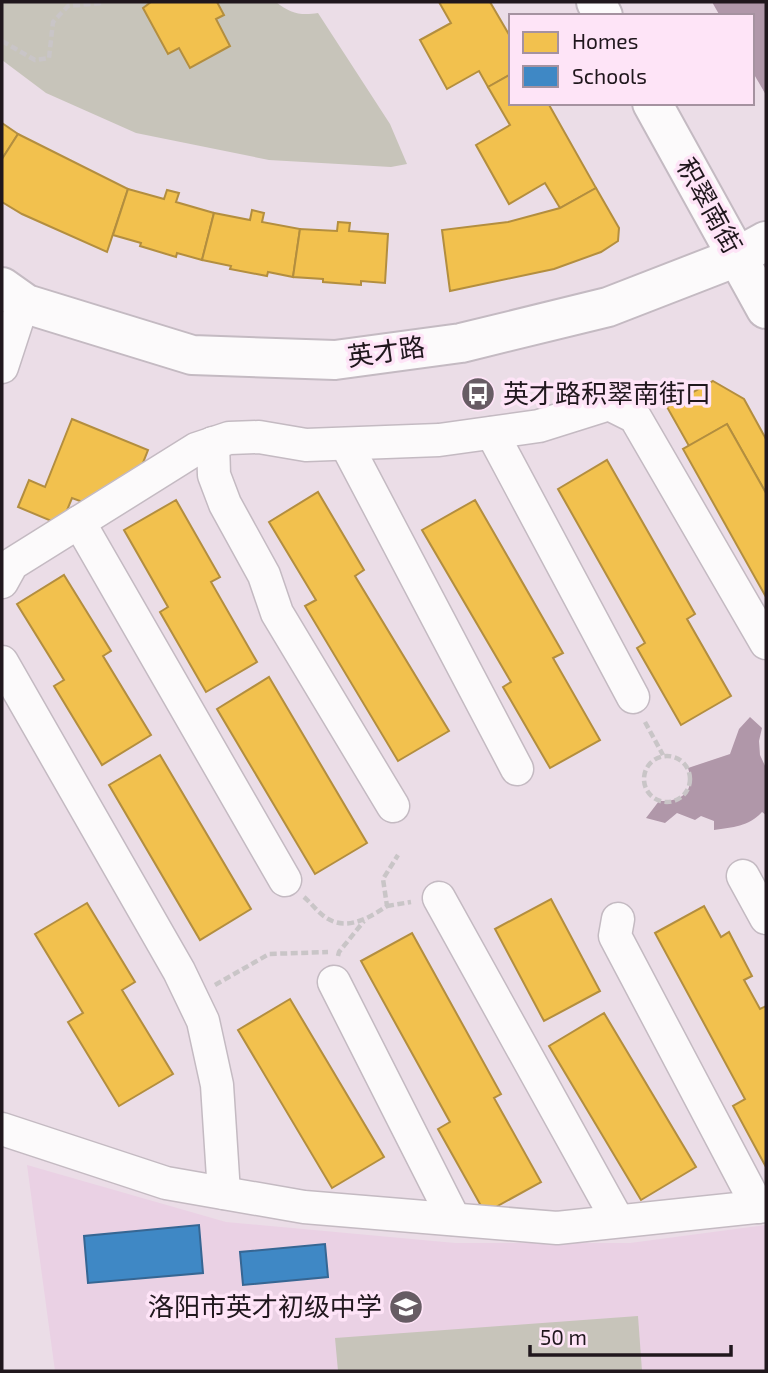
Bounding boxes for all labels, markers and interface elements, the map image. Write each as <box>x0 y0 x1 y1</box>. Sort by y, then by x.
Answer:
legend <box>509 14 754 105</box>
text: Homes <box>572 28 638 53</box>
text: Schools <box>572 63 647 88</box>
street label: 积翠南街 <box>672 152 749 258</box>
street label: 英才路 <box>345 330 427 371</box>
bus stop icon: 英才路积翠南街口 <box>459 375 497 413</box>
place label: 英才路积翠南街口 <box>503 377 711 408</box>
school or university icon: 洛阳市英才初级中学 <box>387 1288 425 1326</box>
place label: 洛阳市英才初级中学 <box>148 1290 382 1321</box>
scale bar <box>530 1314 731 1358</box>
text: 50 m <box>540 1324 587 1349</box>

